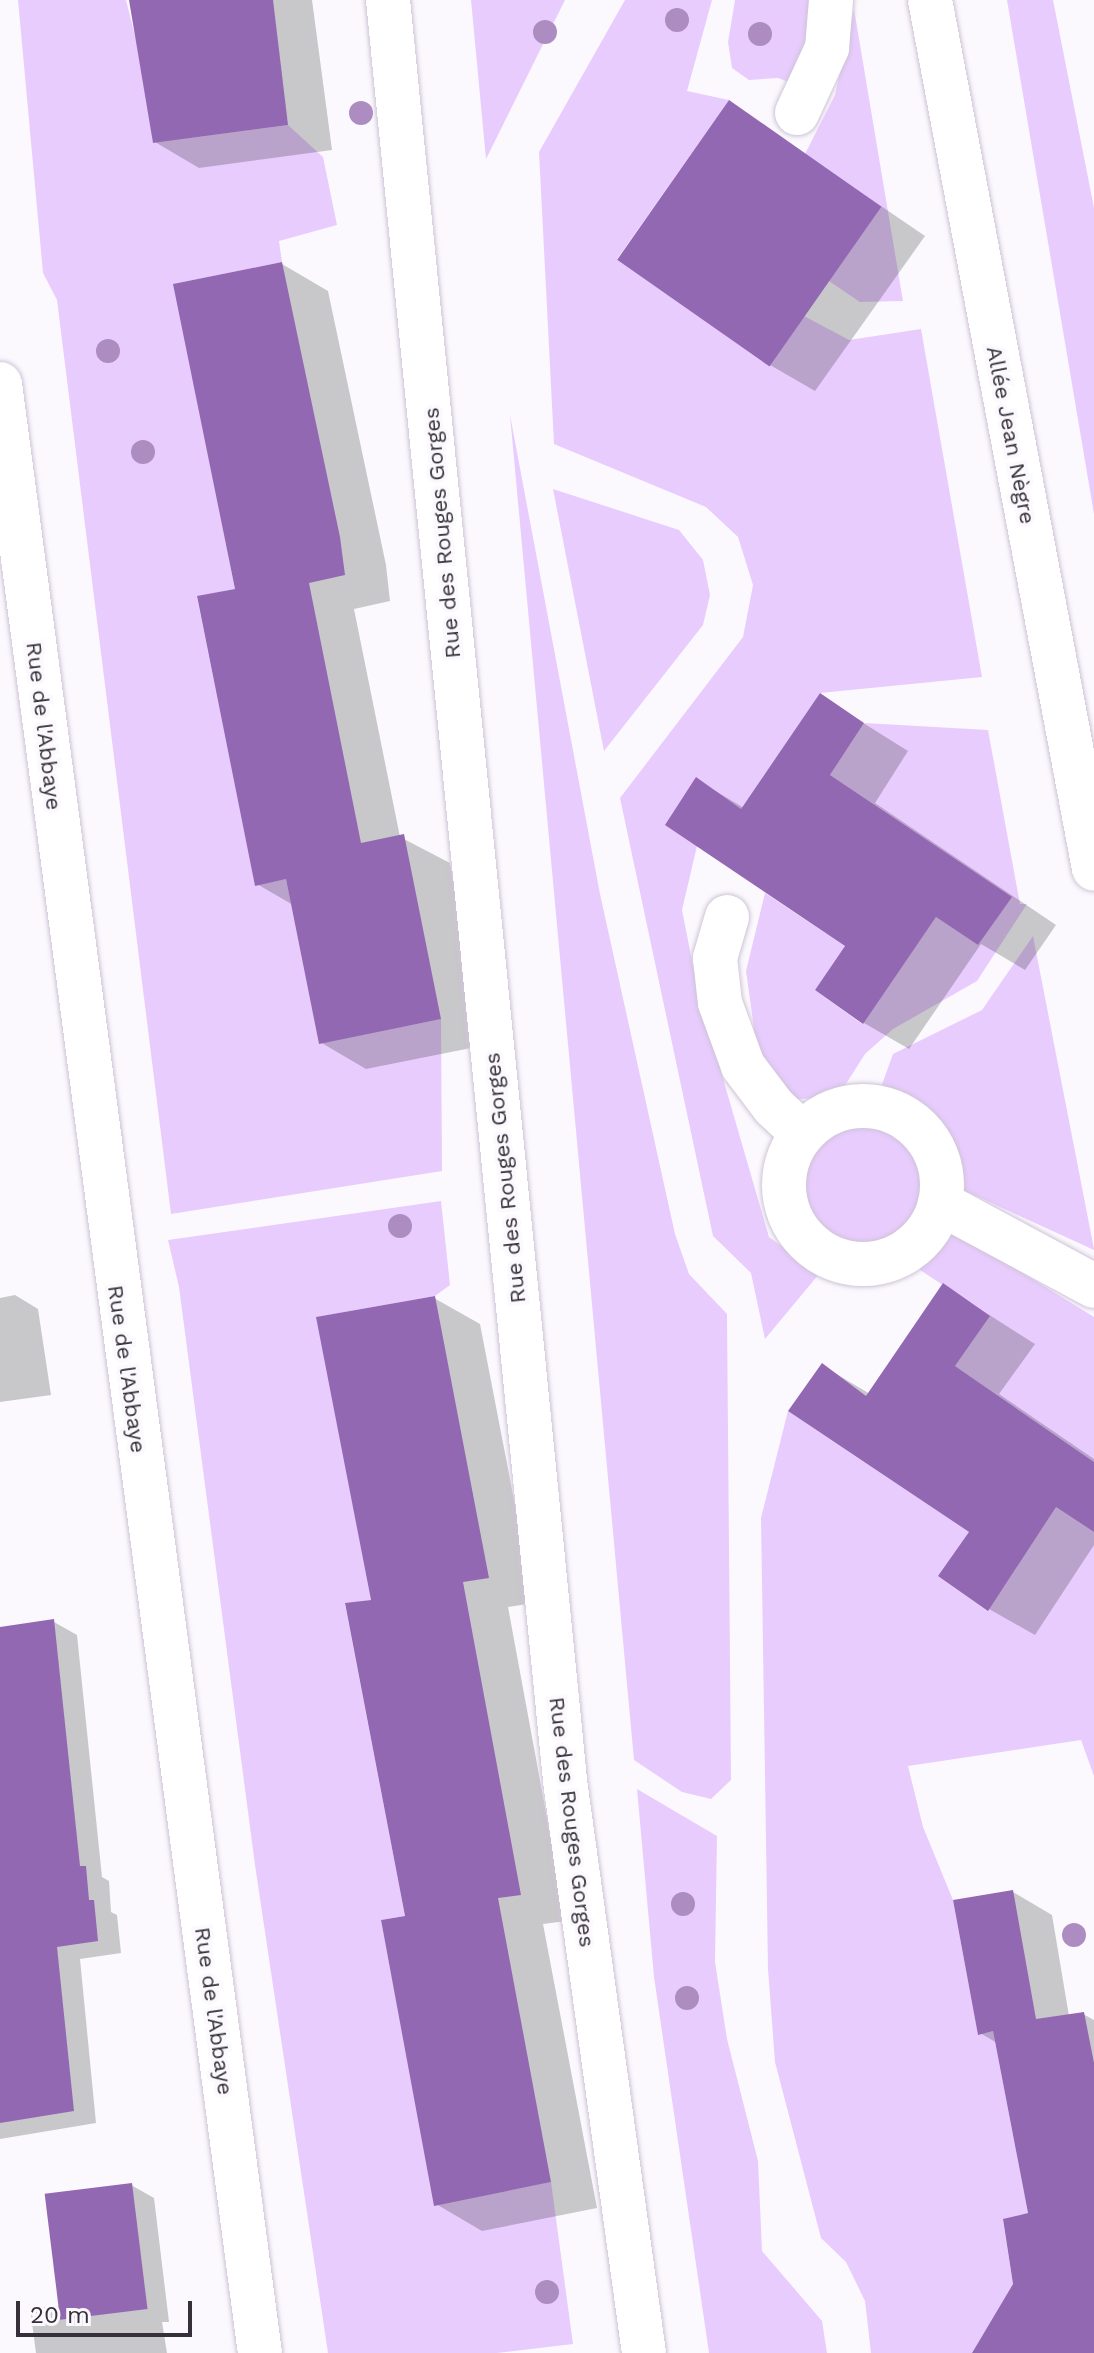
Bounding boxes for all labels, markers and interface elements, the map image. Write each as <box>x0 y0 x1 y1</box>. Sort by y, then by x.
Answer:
street label: Allée Jean Nègre <box>981 344 1041 526</box>
street label: Rue des Rouges Gorges <box>418 406 466 660</box>
street label: Rue de l'Abbaye <box>21 640 67 812</box>
street label: Rue des Rouges Gorges <box>479 1051 531 1305</box>
street label: Rue de l'Abbaye <box>102 1283 152 1455</box>
street label: Rue des Rouges Gorges <box>544 1695 600 1949</box>
street label: Rue de l'Abbaye <box>189 1925 239 2097</box>
scale bar <box>20 2285 196 2335</box>
text: 20 m <box>30 2301 90 2329</box>

